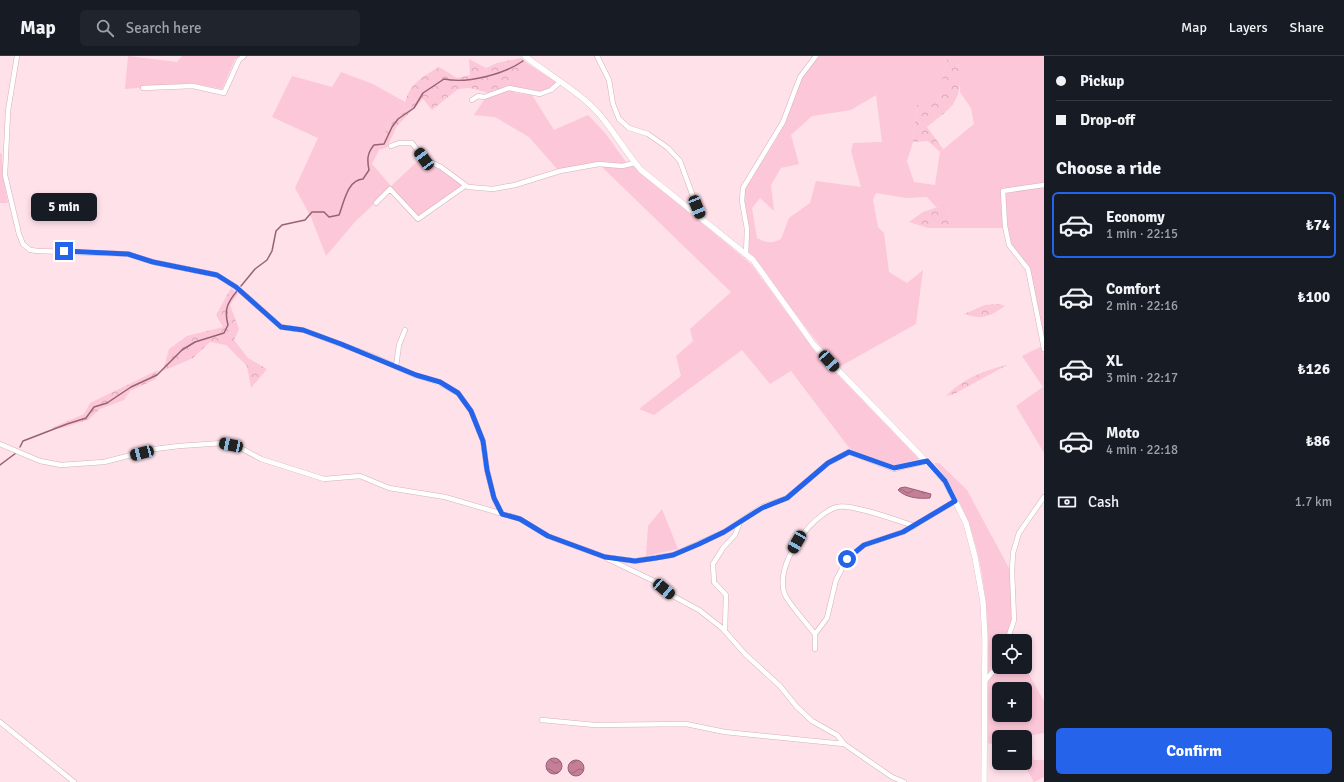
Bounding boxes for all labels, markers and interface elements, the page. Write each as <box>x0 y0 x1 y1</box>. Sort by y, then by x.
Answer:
search box <box>80 10 360 46</box>
text: Map <box>20 16 56 40</box>
icon: search <box>94 17 116 39</box>
text: Search here <box>126 19 201 37</box>
text: Map <box>1181 19 1207 36</box>
text: Layers <box>1229 19 1268 36</box>
text: Share <box>1290 19 1324 36</box>
text: Pickup <box>1080 72 1124 90</box>
text: Drop-off <box>1080 111 1135 129</box>
car <box>412 146 436 172</box>
text: Choose a ride <box>1056 157 1161 179</box>
callout: 5 min <box>31 193 97 221</box>
car <box>687 194 707 220</box>
text: 5 min <box>48 199 80 215</box>
icon: car <box>1058 207 1094 243</box>
text: Economy <box>1106 208 1165 226</box>
text: ₺74 <box>1306 216 1330 234</box>
text: 1 min · 22:15 <box>1106 226 1178 242</box>
route end <box>55 242 73 260</box>
icon: car <box>1058 279 1094 315</box>
text: Comfort <box>1106 280 1160 298</box>
text: ₺100 <box>1298 288 1330 306</box>
text: 2 min · 22:16 <box>1106 298 1178 314</box>
car <box>817 348 841 374</box>
icon: car <box>1058 351 1094 387</box>
text: XL <box>1106 352 1123 370</box>
text: ₺126 <box>1298 360 1330 378</box>
text: 3 min · 22:17 <box>1106 370 1178 386</box>
icon: car <box>1058 423 1094 459</box>
text: Moto <box>1106 424 1140 442</box>
text: ₺86 <box>1306 432 1330 450</box>
car <box>218 437 244 453</box>
text: 4 min · 22:18 <box>1106 442 1178 458</box>
car <box>129 444 155 462</box>
icon: cash <box>1056 491 1078 513</box>
text: Cash <box>1088 493 1119 511</box>
text: 1.7 km <box>1295 494 1332 510</box>
car <box>786 529 808 555</box>
route start <box>838 550 856 568</box>
car <box>651 577 677 601</box>
map controls <box>992 634 1032 770</box>
button: locate <box>992 634 1032 674</box>
button: + <box>992 682 1032 722</box>
button: Confirm <box>1056 728 1332 774</box>
button: − <box>992 730 1032 770</box>

